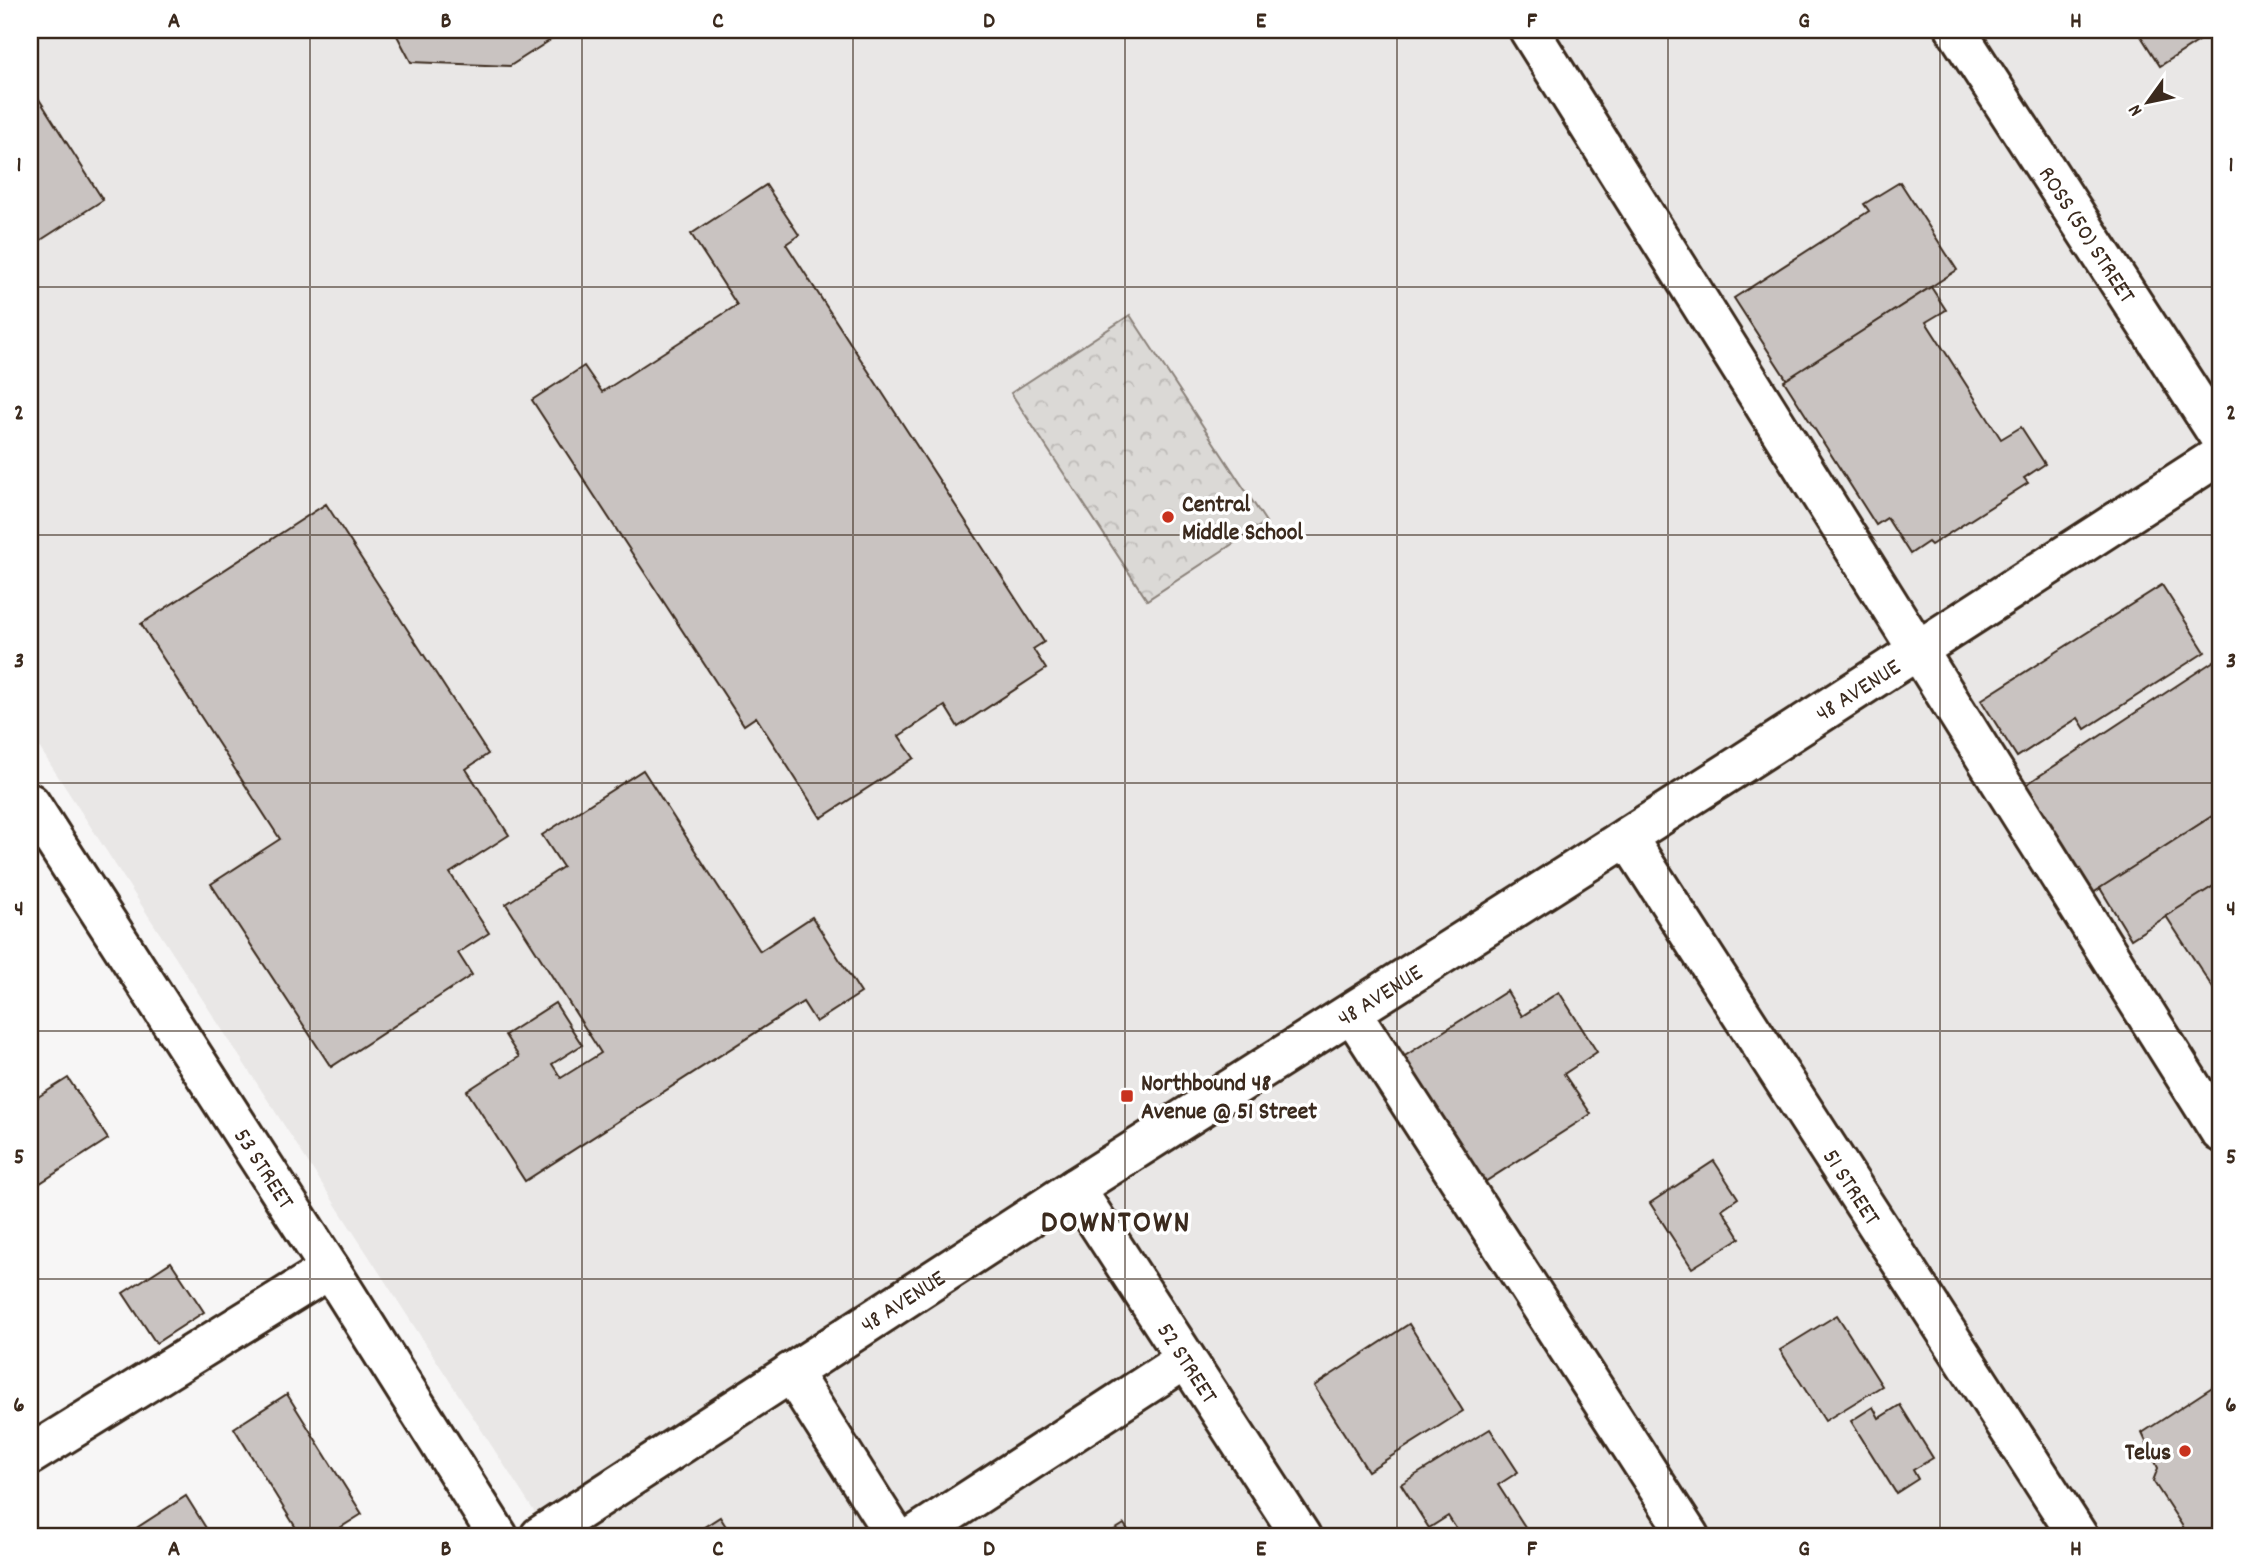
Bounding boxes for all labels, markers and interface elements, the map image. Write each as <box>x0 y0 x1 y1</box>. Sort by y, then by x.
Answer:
text: A <box>168 6 180 39</box>
text: B <box>441 6 452 39</box>
text: C <box>712 6 724 39</box>
text: D <box>983 6 995 39</box>
text: E <box>1256 6 1267 39</box>
text: F <box>1527 6 1538 39</box>
text: G <box>1798 6 1810 39</box>
text: H <box>2070 6 2082 39</box>
north arrow <box>2114 66 2184 136</box>
text: N <box>2123 98 2151 121</box>
text: 1 <box>16 150 22 183</box>
text: 1 <box>2228 150 2234 183</box>
street label: ROSS (50) STREET <box>2029 160 2143 311</box>
text: 2 <box>14 398 24 431</box>
text: 2 <box>2226 398 2236 431</box>
place label: Central Middle School <box>1182 489 1303 551</box>
marker: Central Middle School <box>1160 509 1176 525</box>
text: 3 <box>14 646 24 679</box>
text: 3 <box>2226 646 2236 679</box>
street label: 48 AVENUE <box>1810 652 1908 732</box>
text: 4 <box>14 894 24 927</box>
text: 4 <box>2226 894 2236 927</box>
street label: 48 AVENUE <box>1332 957 1430 1037</box>
place label: Northbound 48 Avenue @ 51 Street <box>1141 1068 1317 1130</box>
marker: Northbound 48 Avenue @ 51 Street <box>1119 1088 1135 1104</box>
street label: 53 STREET <box>224 1122 301 1217</box>
text: 5 <box>14 1142 24 1175</box>
text: 5 <box>2226 1142 2236 1175</box>
street label: 51 STREET <box>1813 1143 1888 1234</box>
district label: DOWNTOWN <box>1041 1202 1191 1248</box>
street label: 48 AVENUE <box>855 1263 953 1343</box>
street label: 52 STREET <box>1147 1317 1225 1412</box>
text: 6 <box>13 1390 25 1423</box>
text: 6 <box>2225 1390 2237 1423</box>
place label: Telus <box>2125 1437 2171 1471</box>
marker: Telus <box>2177 1443 2193 1459</box>
text: A <box>168 1534 180 1566</box>
text: B <box>441 1534 452 1566</box>
text: C <box>712 1534 724 1566</box>
text: D <box>983 1534 995 1566</box>
text: E <box>1256 1534 1267 1566</box>
text: F <box>1527 1534 1538 1566</box>
text: G <box>1798 1534 1810 1566</box>
text: H <box>2070 1534 2082 1566</box>

